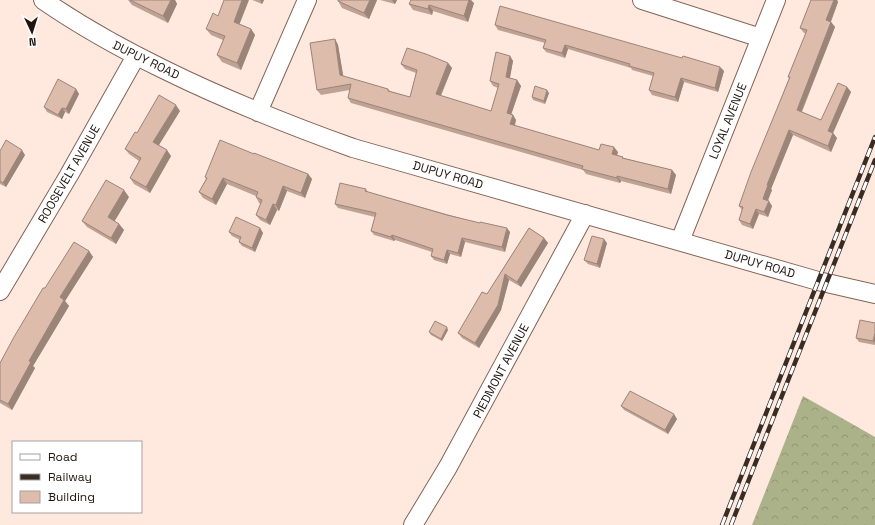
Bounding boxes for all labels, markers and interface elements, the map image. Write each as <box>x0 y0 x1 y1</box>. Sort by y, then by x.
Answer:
north arrow <box>12 12 52 52</box>
text: N <box>29 35 37 49</box>
street label: DUPUY ROAD <box>110 37 182 83</box>
street label: LOYAL AVENUE <box>705 80 751 162</box>
street label: ROOSEVELT AVENUE <box>34 122 104 226</box>
street label: DUPUY ROAD <box>411 157 485 193</box>
street label: DUPUY ROAD <box>723 246 797 282</box>
street label: PIEDMONT AVENUE <box>469 321 533 421</box>
legend <box>12 441 142 513</box>
text: Road <box>48 449 77 465</box>
text: Railway <box>48 469 92 485</box>
text: Building <box>48 489 95 505</box>

